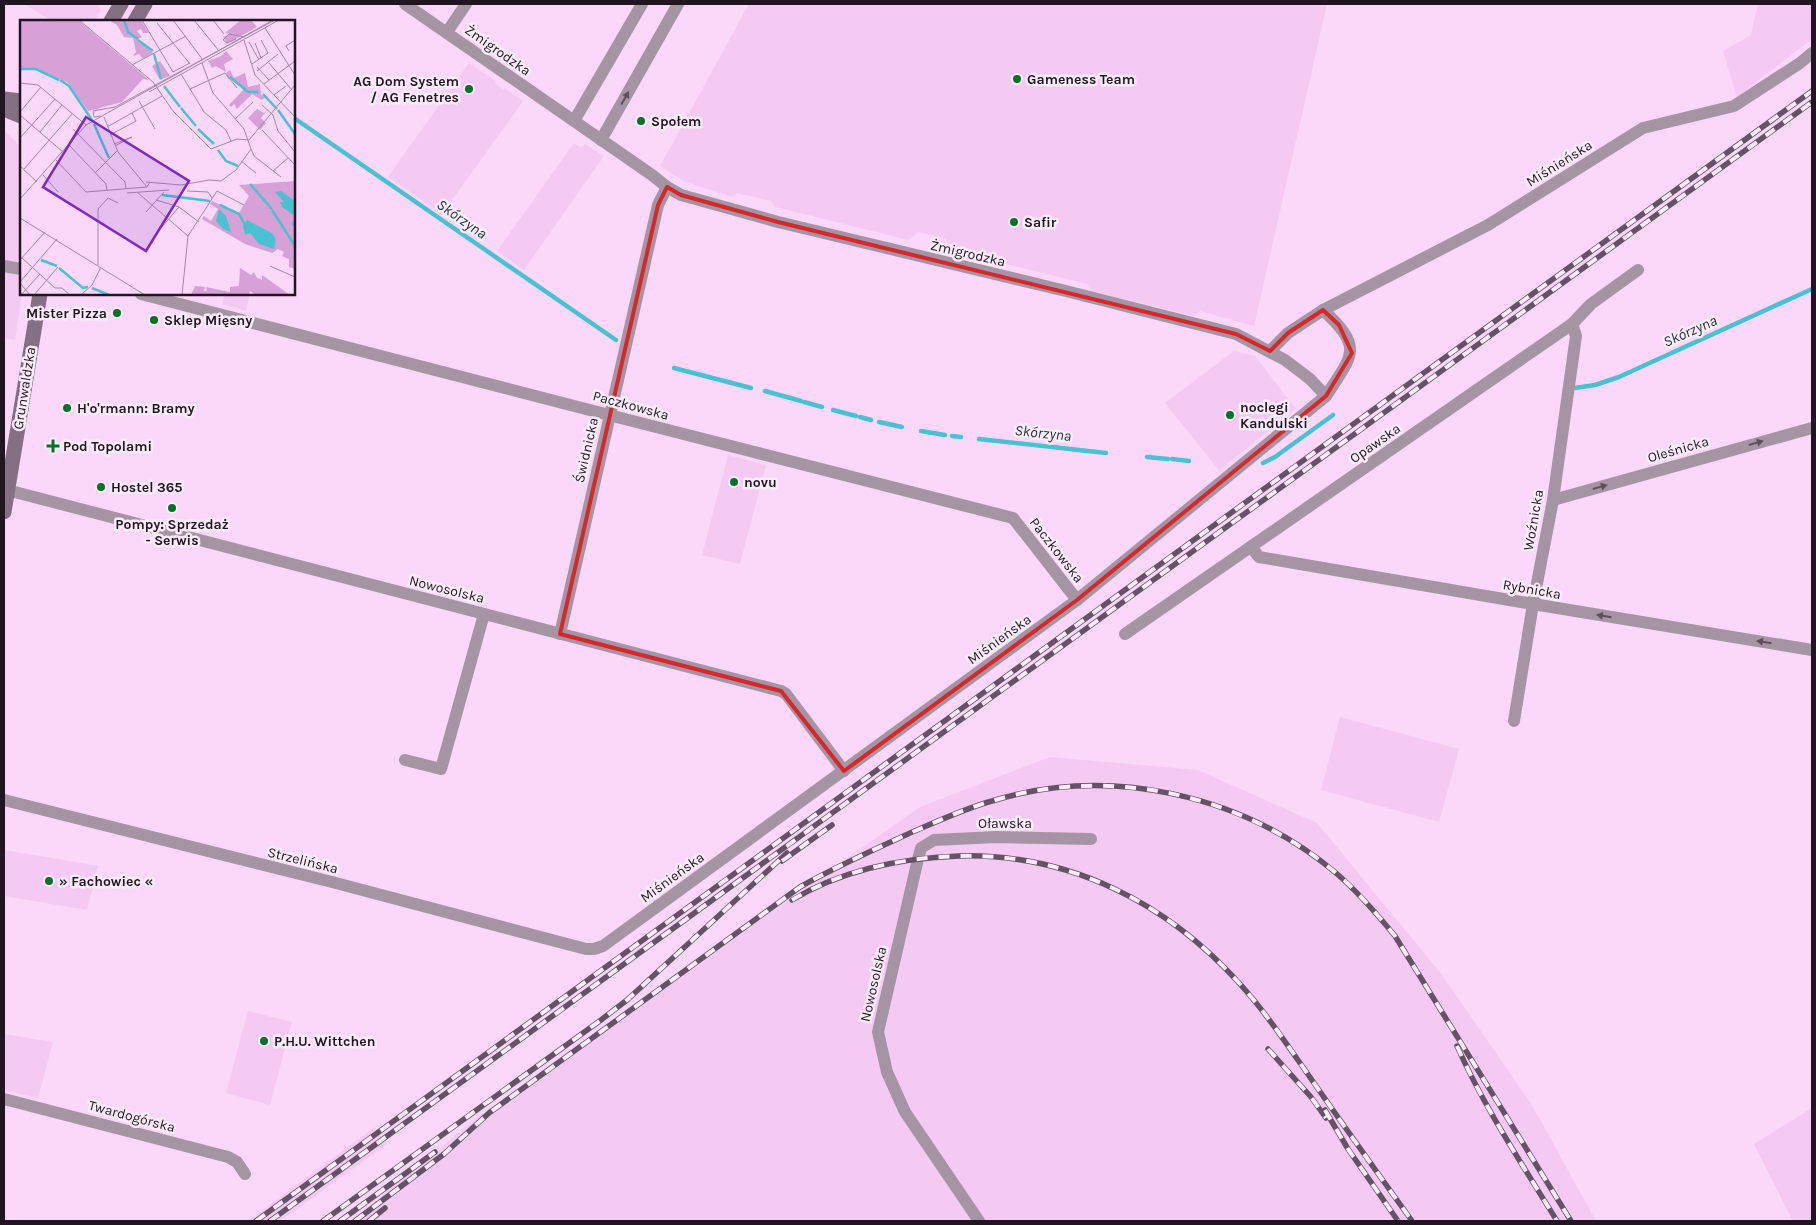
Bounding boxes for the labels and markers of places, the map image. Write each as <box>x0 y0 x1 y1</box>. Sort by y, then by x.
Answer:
place label: Gameness Team <box>1027 71 1135 88</box>
place label: AG Dom System / AG Fenetres <box>353 73 459 106</box>
marker: Gameness Team <box>1011 73 1023 85</box>
marker: AG Dom System / AG Fenetres <box>463 83 475 95</box>
place label: Społem <box>651 113 701 130</box>
marker: Społem <box>635 115 647 127</box>
place label: Safir <box>1024 214 1057 231</box>
marker: Safir <box>1008 216 1020 228</box>
place label: Mister Pizza <box>26 305 107 322</box>
marker: Mister Pizza <box>111 307 123 319</box>
place label: Sklep Mięsny <box>164 312 252 329</box>
marker: Sklep Mięsny <box>148 314 160 326</box>
place label: noclegi Kandulski <box>1240 399 1308 432</box>
place label: H'o'rmann: Bramy <box>77 400 195 417</box>
marker: H'o'rmann: Bramy <box>61 402 73 414</box>
marker: noclegi Kandulski <box>1224 409 1236 421</box>
place label: Pod Topolami <box>63 438 152 455</box>
marker: Pod Topolami <box>47 440 59 452</box>
place label: novu <box>744 474 777 491</box>
marker: novu <box>728 476 740 488</box>
place label: Hostel 365 <box>111 479 182 496</box>
marker: Hostel 365 <box>95 481 107 493</box>
marker: Pompy: Sprzedaż - Serwis <box>166 502 178 514</box>
place label: Pompy: Sprzedaż - Serwis <box>115 516 229 549</box>
place label: » Fachowiec « <box>59 873 153 890</box>
marker: » Fachowiec « <box>43 875 55 887</box>
place label: P.H.U. Wittchen <box>274 1033 375 1050</box>
marker: P.H.U. Wittchen <box>258 1035 270 1047</box>

